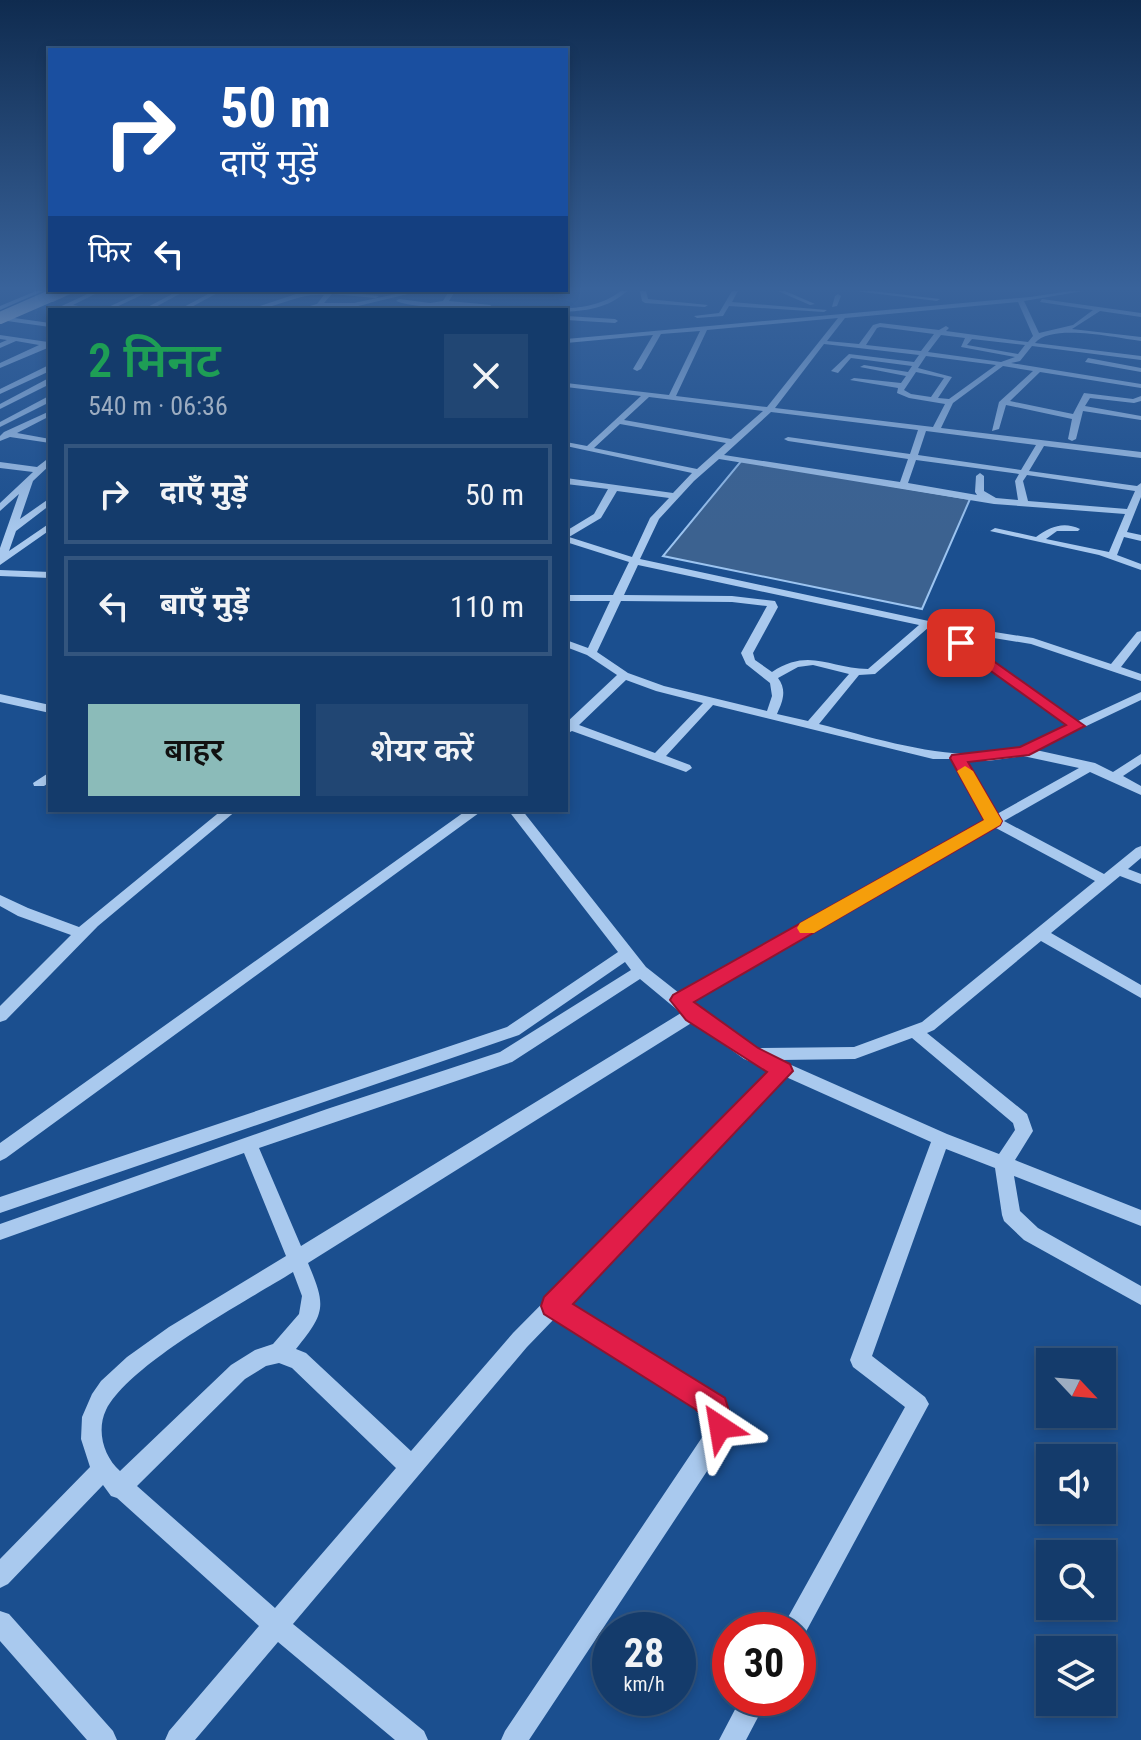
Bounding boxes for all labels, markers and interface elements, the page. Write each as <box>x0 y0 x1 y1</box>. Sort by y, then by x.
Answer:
text: 50 m <box>220 75 331 141</box>
icon: right <box>88 80 192 184</box>
text: दाएँ मुड़ें <box>220 142 317 184</box>
icon: left <box>147 232 191 276</box>
text: फिर <box>88 234 131 269</box>
text: 2 मिनट <box>88 332 221 389</box>
button: close <box>444 334 528 418</box>
text: 540 m · 06:36 <box>88 391 228 421</box>
icon: right <box>92 472 136 516</box>
text: दाएँ मुड़ें <box>160 474 247 509</box>
text: 50 m <box>465 477 524 512</box>
icon: left <box>92 584 136 628</box>
text: बाएँ मुड़ें <box>160 586 249 621</box>
text: 110 m <box>450 589 524 624</box>
pin <box>927 609 995 677</box>
icon: arrive <box>939 621 983 665</box>
button: बाहर <box>88 704 300 796</box>
button: शेयर करें <box>316 704 528 796</box>
north arrow <box>1036 1348 1116 1428</box>
map controls <box>1036 1348 1116 1716</box>
position arrow <box>678 1385 762 1469</box>
button: sound <box>1036 1444 1116 1524</box>
button: search <box>1036 1540 1116 1620</box>
speed limit sign: 30 <box>712 1612 816 1716</box>
text: 28 <box>624 1630 664 1677</box>
button: layers <box>1036 1636 1116 1716</box>
text: km/h <box>623 1672 665 1696</box>

